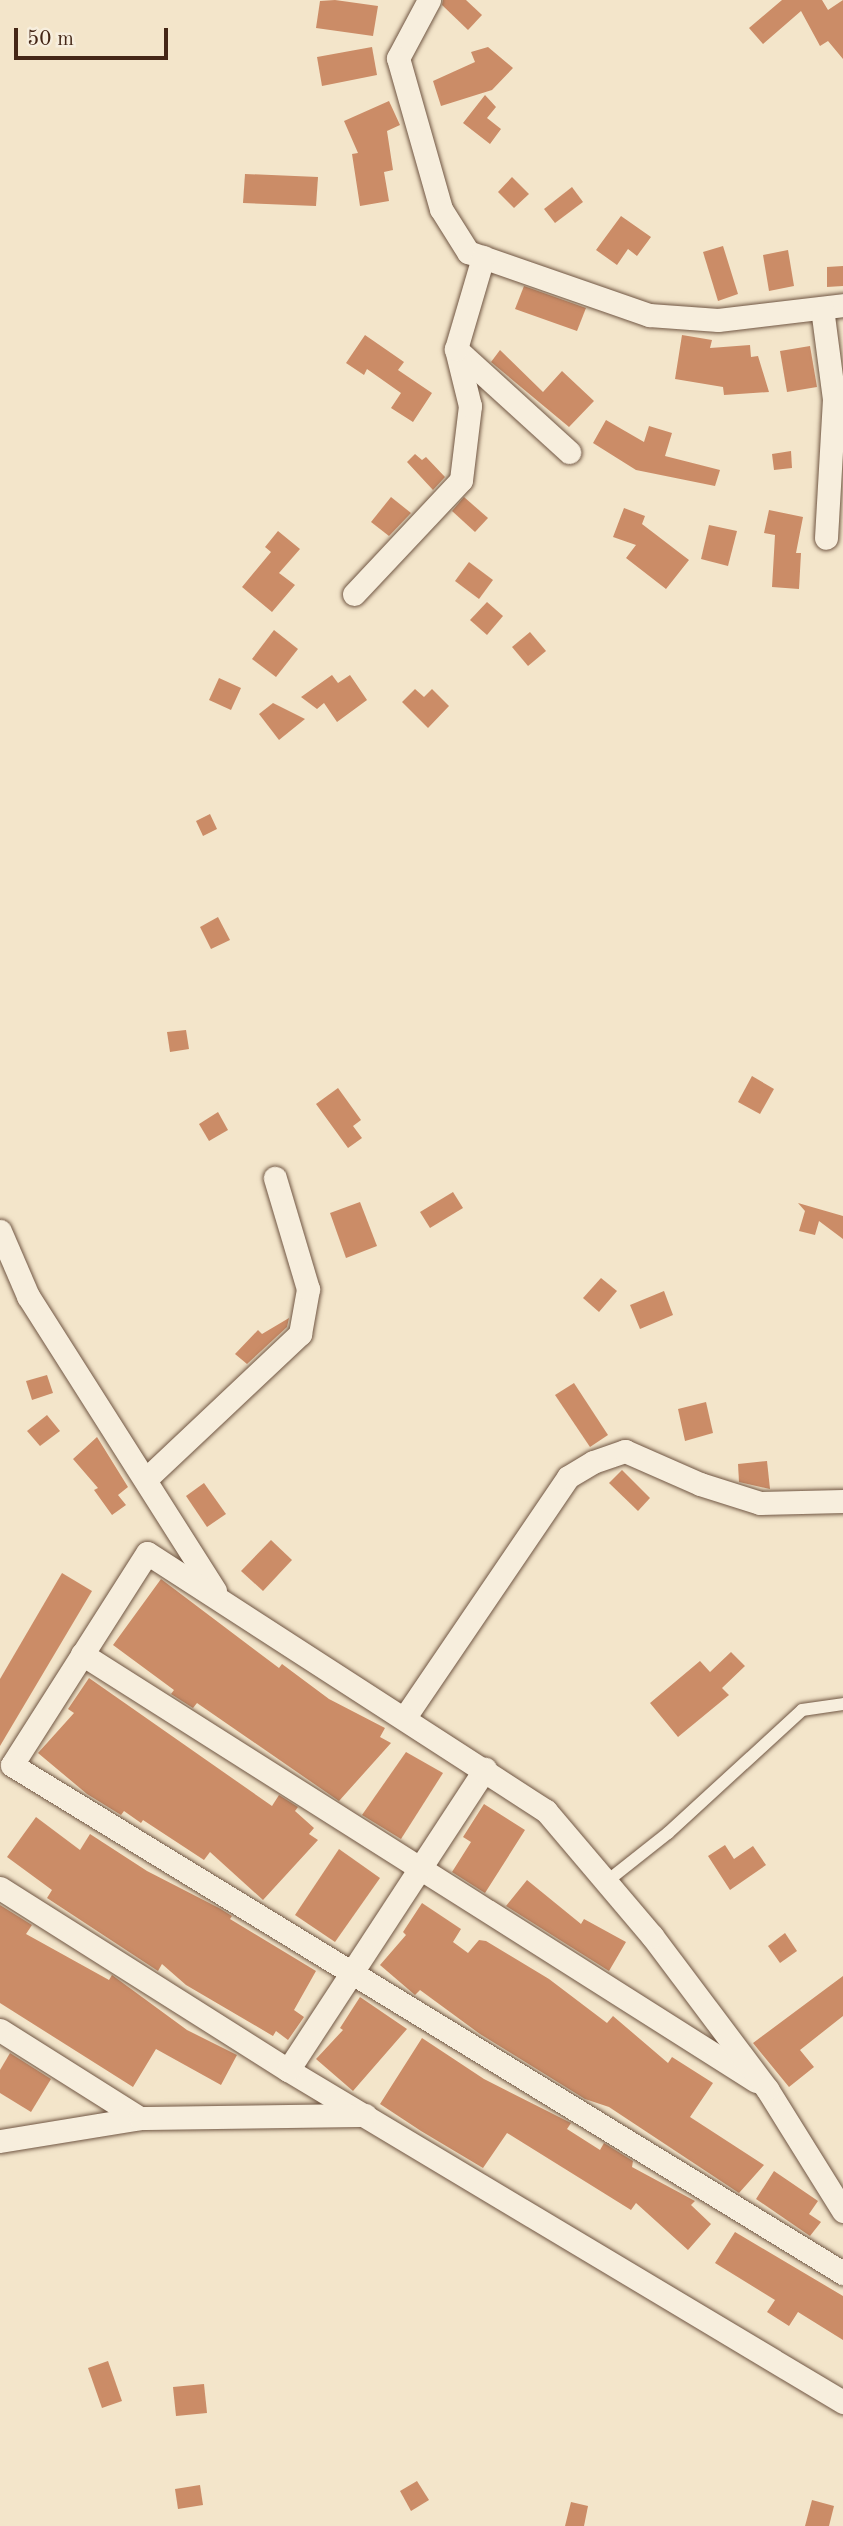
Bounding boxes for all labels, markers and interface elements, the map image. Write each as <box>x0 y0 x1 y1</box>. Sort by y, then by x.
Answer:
scale bar <box>18 14 172 58</box>
text: 50 m <box>27 29 74 50</box>

